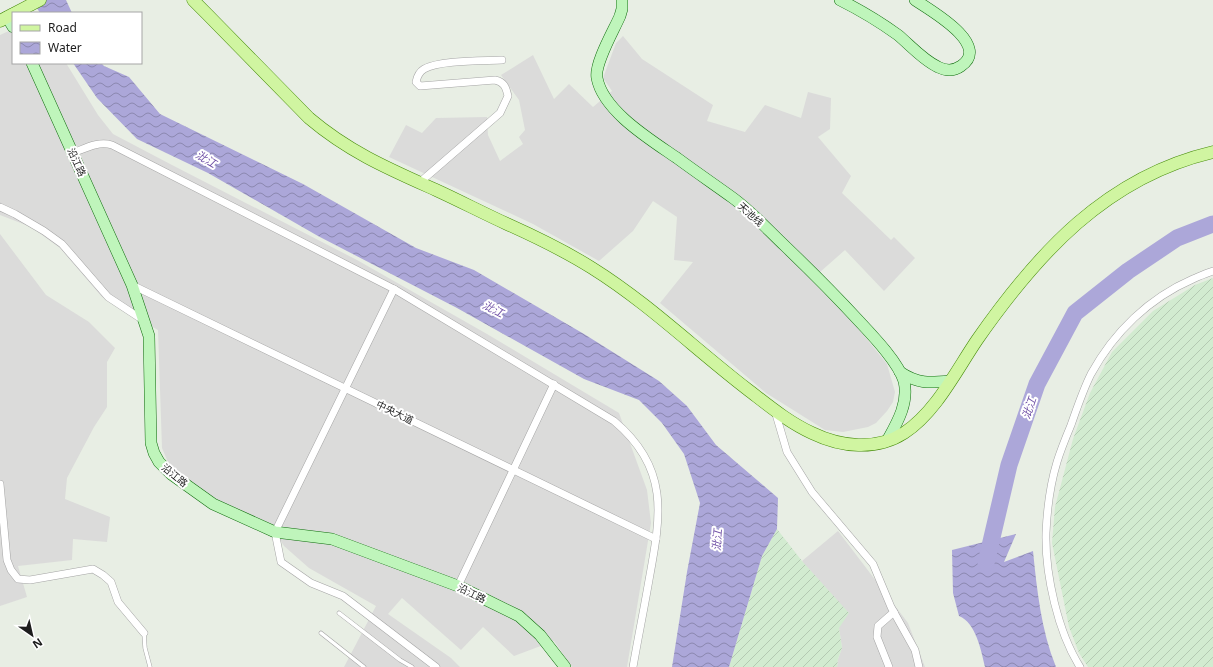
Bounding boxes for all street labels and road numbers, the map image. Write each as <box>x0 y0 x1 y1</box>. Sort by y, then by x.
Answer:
street label: 沿江路 <box>65 145 89 179</box>
street label: 天池线 <box>735 199 767 229</box>
street label: 中央大道 <box>374 397 416 427</box>
street label: 沿江路 <box>159 460 191 490</box>
street label: 沿江路 <box>455 580 489 606</box>

